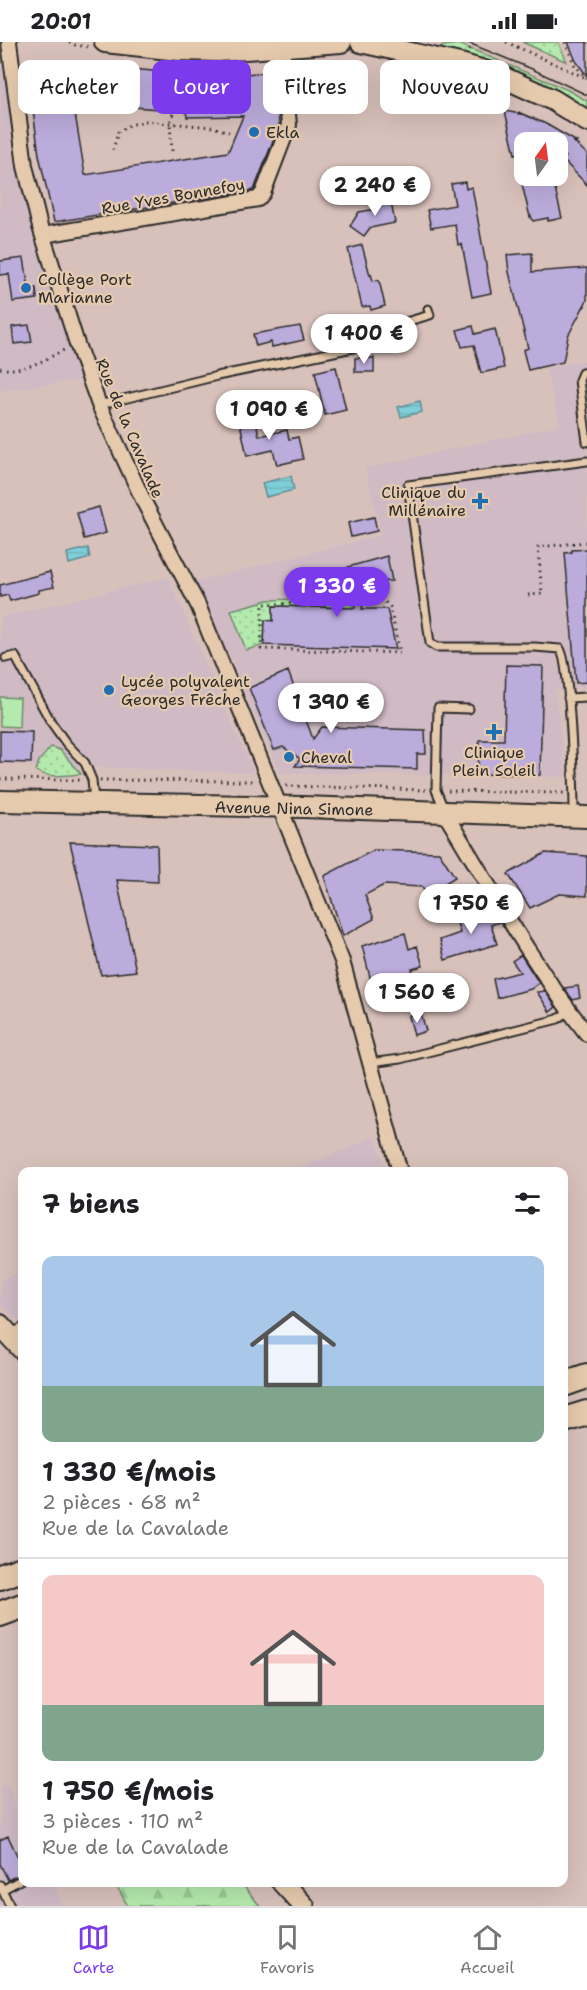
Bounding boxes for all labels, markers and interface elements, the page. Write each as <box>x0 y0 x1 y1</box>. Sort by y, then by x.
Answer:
text: 20:01 <box>30 7 92 36</box>
chip: Acheter <box>18 60 140 114</box>
chip: Louer <box>152 60 251 114</box>
chip: Filtres <box>263 60 368 114</box>
chip: Nouveau <box>380 60 510 114</box>
place label: Ekla <box>266 122 299 143</box>
marker: Ekla <box>247 125 261 139</box>
north arrow <box>514 132 568 186</box>
map controls <box>514 132 568 186</box>
pin: 2 240 € <box>320 166 430 217</box>
text: 2 240 € <box>334 172 416 198</box>
street label: Rue Yves Bonnefoy <box>100 174 246 219</box>
place label: Collège Port Marianne <box>38 269 132 308</box>
marker: Collège Port Marianne <box>19 281 33 295</box>
pin: 1 400 € <box>309 314 419 365</box>
text: 1 400 € <box>325 320 403 346</box>
street label: Rue de la Cavalade <box>91 355 168 501</box>
pin: 1 090 € <box>214 390 324 441</box>
text: 1 090 € <box>230 396 308 422</box>
place label: Clinique du Millénaire <box>381 482 466 521</box>
marker: Clinique du Millénaire <box>471 492 489 510</box>
pin: 1 330 € <box>282 567 392 618</box>
text: 1 330 € <box>298 573 376 599</box>
place label: Lycée polyvalent Georges Frêche <box>121 671 250 710</box>
marker: Lycée polyvalent Georges Frêche <box>102 683 116 697</box>
pin: 1 390 € <box>276 683 386 734</box>
text: 1 390 € <box>292 689 370 715</box>
marker: Clinique Plein Soleil <box>485 723 503 741</box>
place label: Clinique Plein Soleil <box>452 742 536 781</box>
place label: Cheval <box>301 747 352 768</box>
marker: Cheval <box>282 750 296 764</box>
street label: Avenue Nina Simone <box>214 797 374 820</box>
pin: 1 750 € <box>416 884 526 935</box>
text: 1 750 € <box>433 890 509 916</box>
pin: 1 560 € <box>362 973 472 1024</box>
text: 1 560 € <box>378 979 456 1005</box>
text: 7 biens <box>42 1186 140 1221</box>
icon: filters <box>511 1187 544 1220</box>
icon: home <box>239 1295 347 1403</box>
text: 1 330 €/mois <box>42 1454 216 1489</box>
text: 2 pièces · 68 m² <box>42 1489 201 1515</box>
text: Rue de la Cavalade <box>42 1515 229 1541</box>
icon: home <box>239 1614 347 1722</box>
text: 1 750 €/mois <box>42 1773 214 1808</box>
text: 3 pièces · 110 m² <box>42 1808 203 1834</box>
text: Rue de la Cavalade <box>42 1834 229 1860</box>
tab: Carte <box>73 1921 115 1978</box>
tab: Favoris <box>260 1921 315 1978</box>
tab: Accueil <box>460 1921 514 1978</box>

